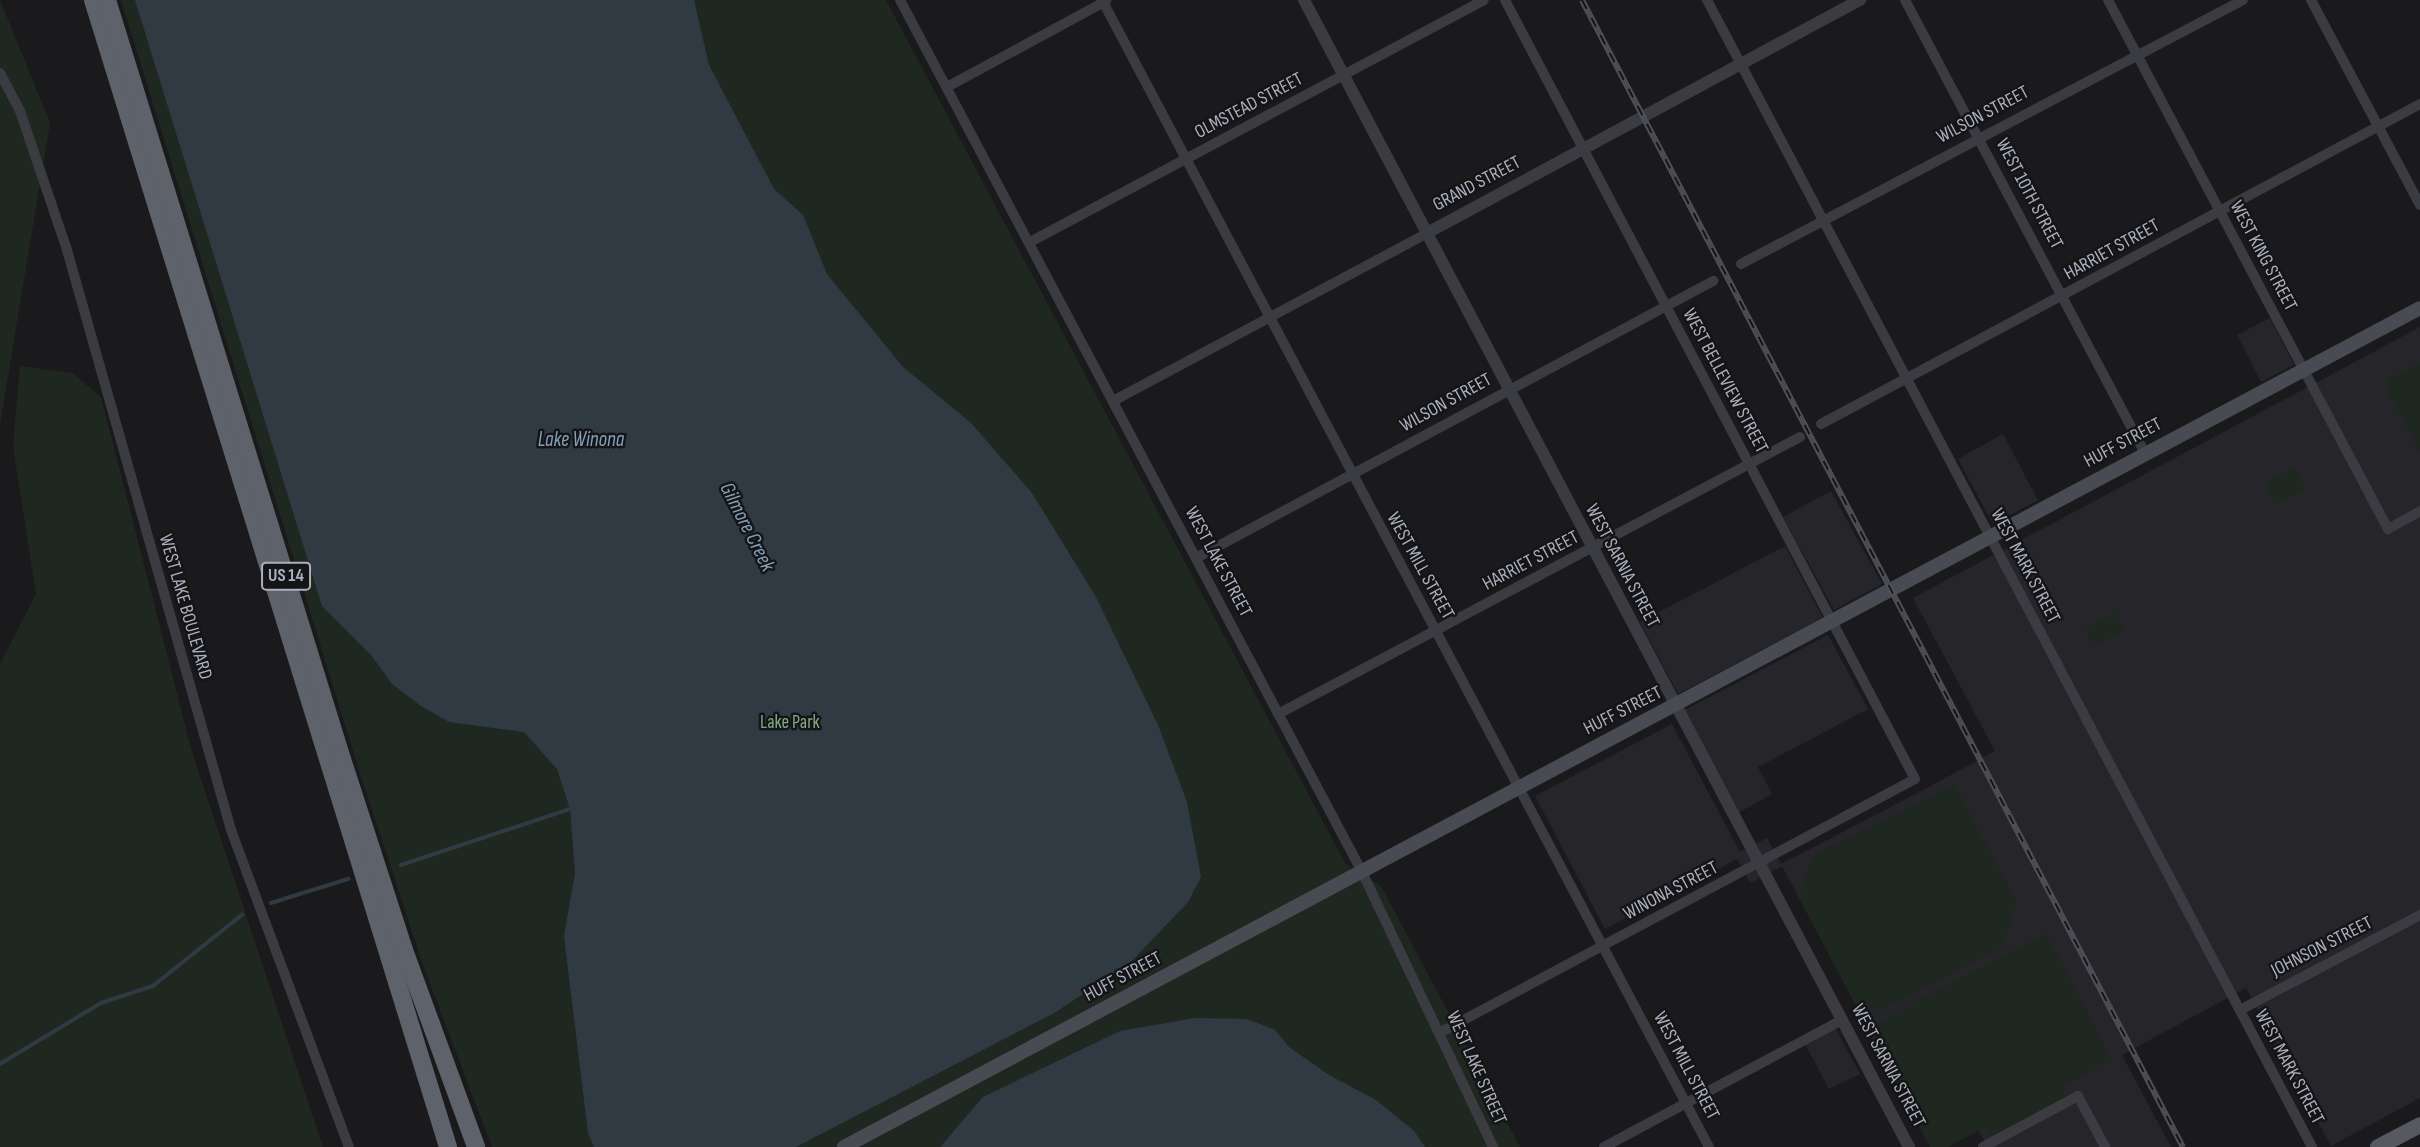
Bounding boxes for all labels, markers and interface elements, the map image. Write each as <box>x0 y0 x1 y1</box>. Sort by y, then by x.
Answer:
street label: OLMSTEAD STREET <box>1191 68 1307 144</box>
street label: WILSON STREET <box>1933 81 2033 149</box>
street label: WEST 10TH STREET <box>1990 135 2068 253</box>
street label: GRAND STREET <box>1429 151 1525 217</box>
street label: WEST KING STREET <box>2224 197 2302 315</box>
street label: HARRIET STREET <box>2060 214 2164 286</box>
street label: WEST BELLEVIEW STREET <box>1677 305 1773 457</box>
street label: WILSON STREET <box>1396 368 1496 438</box>
street label: HUFF STREET <box>2080 413 2166 473</box>
water label: Lake Winona <box>538 427 624 453</box>
water label: Gilmore Creek <box>714 478 780 576</box>
street label: WEST SARNIA STREET <box>1580 500 1664 632</box>
street label: WEST LAKE STREET <box>1179 503 1257 621</box>
street label: WEST MARK STREET <box>1985 505 2065 627</box>
street label: WEST MILL STREET <box>1381 508 1459 624</box>
street label: HARRIET STREET <box>1479 526 1583 596</box>
street label: WEST LAKE BOULEVARD <box>153 532 217 682</box>
road number: US 14 <box>260 562 312 590</box>
street label: HUFF STREET <box>1580 682 1666 740</box>
park label: Lake Park <box>760 712 820 734</box>
street label: WINONA STREET <box>1620 857 1722 925</box>
street label: JOHNSON STREET <box>2268 912 2376 982</box>
street label: HUFF STREET <box>1080 947 1166 1007</box>
street label: WEST SARNIA STREET <box>1846 1000 1930 1132</box>
street label: WEST MARK STREET <box>2249 1006 2329 1128</box>
street label: WEST LAKE STREET <box>1441 1008 1511 1128</box>
street label: WEST MILL STREET <box>1648 1008 1724 1124</box>

